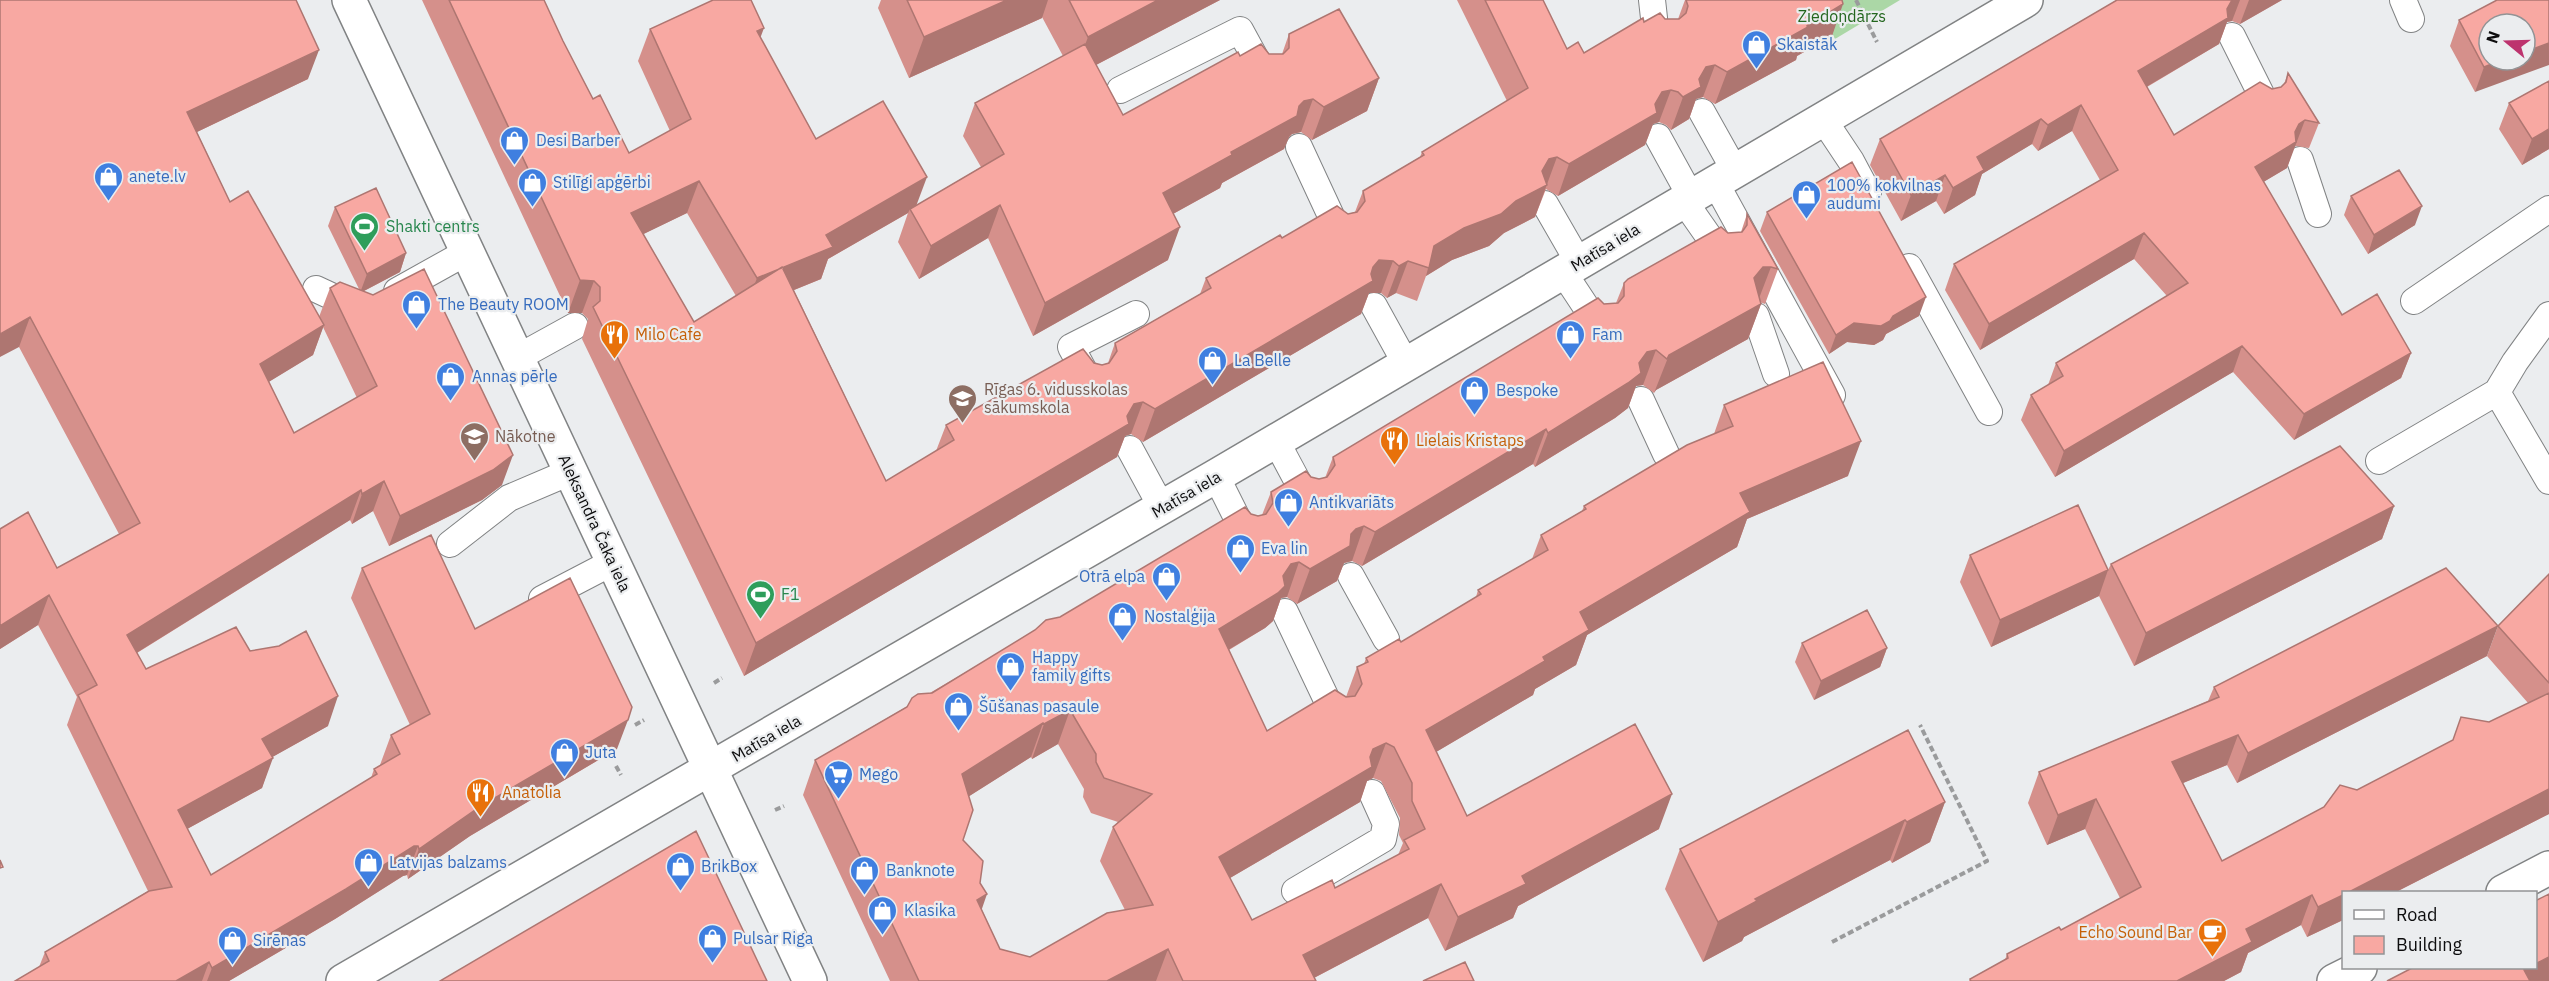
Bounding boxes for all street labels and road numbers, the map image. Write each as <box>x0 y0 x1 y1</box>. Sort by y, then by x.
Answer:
street label: Matīsa iela <box>1567 218 1644 275</box>
street label: Aleksandra Čaka iela <box>554 451 637 595</box>
street label: Matīsa iela <box>1148 466 1225 522</box>
street label: Matīsa iela <box>728 710 805 766</box>

